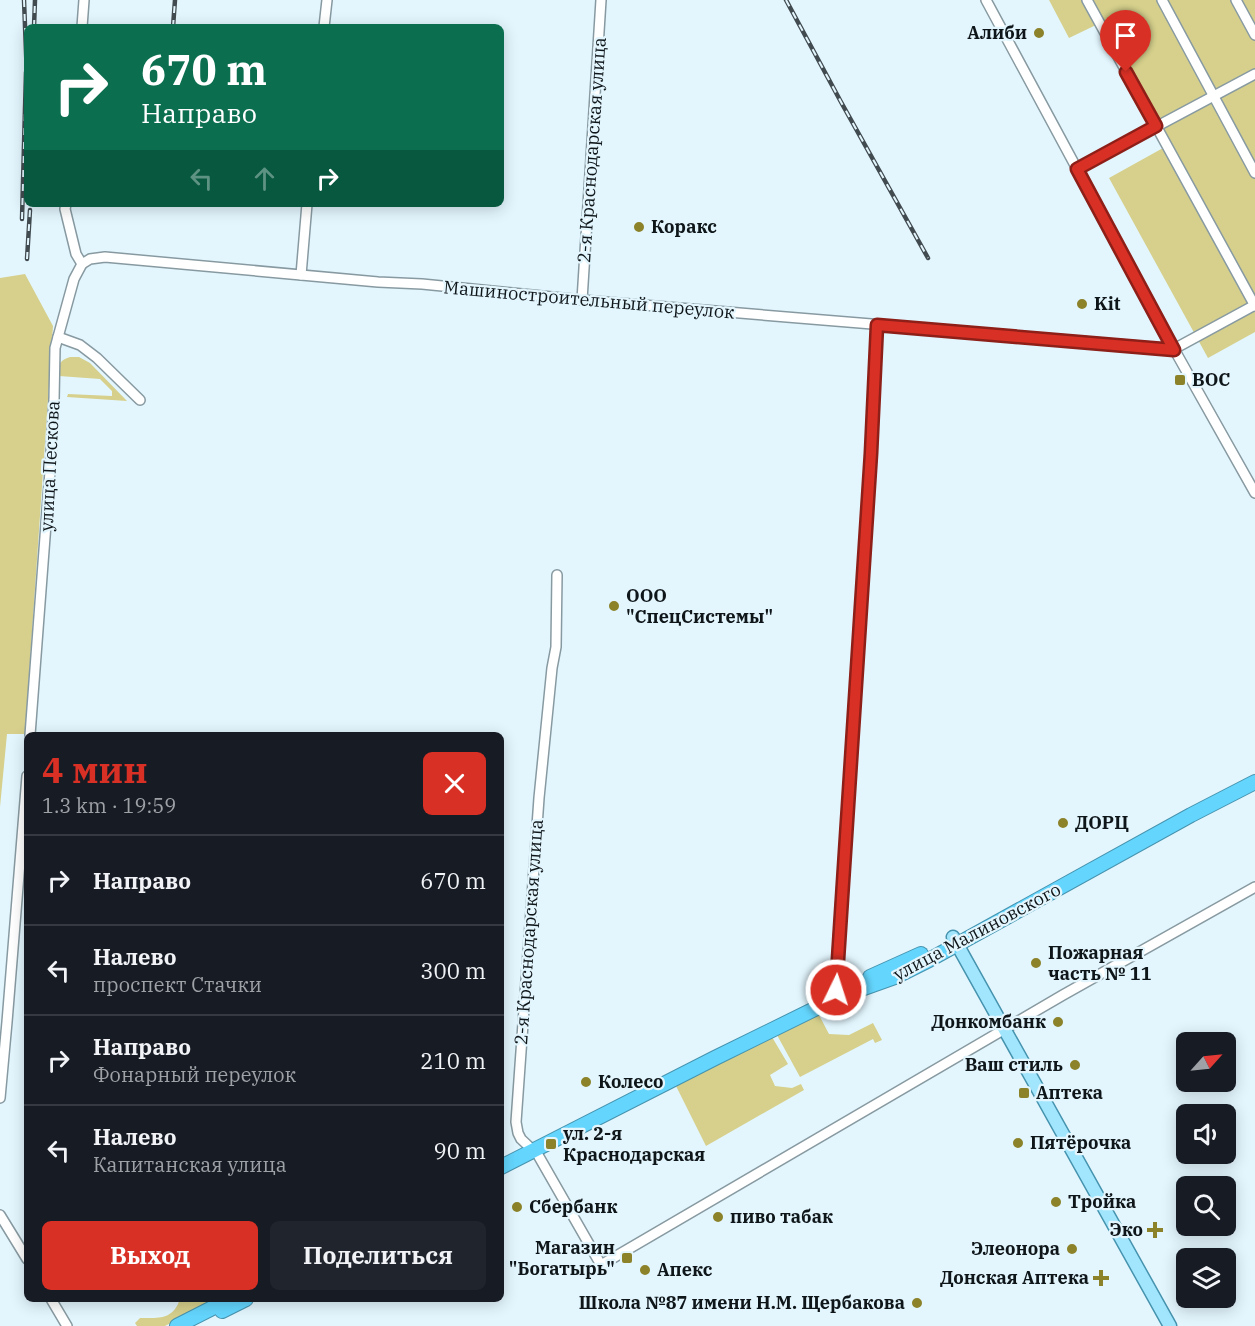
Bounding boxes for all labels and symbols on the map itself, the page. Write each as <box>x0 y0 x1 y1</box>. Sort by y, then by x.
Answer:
pin <box>1100 10 1151 72</box>
place label: Алиби <box>967 21 1027 44</box>
marker: Алиби <box>1032 26 1046 40</box>
street label: 2-я Краснодарская улица <box>572 36 611 264</box>
place label: Коракс <box>651 215 717 238</box>
marker: Коракс <box>632 220 646 234</box>
street label: Машиностроительный переулок <box>443 275 736 324</box>
place label: Kit <box>1094 292 1121 315</box>
marker: Kit <box>1075 297 1089 311</box>
place label: ВОС <box>1192 368 1230 391</box>
marker: ВОС <box>1173 373 1187 387</box>
street label: улица Пескова <box>35 400 64 532</box>
place label: ООО "СпецСистемы" <box>626 584 773 628</box>
marker: ООО "СпецСистемы" <box>607 599 621 613</box>
place label: ДОРЦ <box>1075 811 1129 834</box>
marker: ДОРЦ <box>1056 816 1070 830</box>
street label: 2-я Краснодарская улица <box>509 818 548 1046</box>
street label: улица Малиновского <box>889 878 1065 986</box>
place label: Пожарная часть № 11 <box>1048 941 1152 985</box>
marker: Пожарная часть № 11 <box>1029 956 1043 970</box>
position arrow <box>804 958 868 1022</box>
place label: Донкомбанк <box>931 1010 1046 1033</box>
marker: Донкомбанк <box>1051 1015 1065 1029</box>
north arrow <box>1176 1032 1236 1092</box>
place label: Ваш стиль <box>965 1053 1063 1076</box>
marker: Ваш стиль <box>1068 1058 1082 1072</box>
place label: Колесо <box>598 1070 664 1093</box>
marker: Колесо <box>579 1075 593 1089</box>
place label: Аптека <box>1036 1081 1103 1104</box>
marker: Аптека <box>1017 1086 1031 1100</box>
place label: ул. 2-я Краснодарская <box>562 1122 705 1166</box>
place label: Пятёрочка <box>1030 1131 1131 1154</box>
marker: Пятёрочка <box>1011 1136 1025 1150</box>
marker: ул. 2-я Краснодарская <box>544 1137 558 1151</box>
place label: Тройка <box>1068 1190 1136 1213</box>
place label: Сбербанк <box>529 1195 618 1218</box>
marker: Тройка <box>1049 1195 1063 1209</box>
marker: Сбербанк <box>510 1200 524 1214</box>
place label: пиво табак <box>730 1205 833 1228</box>
marker: пиво табак <box>711 1210 725 1224</box>
place label: Эко <box>1109 1218 1143 1241</box>
marker: Эко <box>1148 1223 1162 1237</box>
place label: Магазин "Богатырь" <box>509 1236 615 1280</box>
place label: Элеонора <box>971 1237 1060 1260</box>
marker: Элеонора <box>1065 1242 1079 1256</box>
marker: Магазин "Богатырь" <box>620 1251 634 1265</box>
place label: Апекс <box>657 1258 713 1281</box>
marker: Апекс <box>638 1263 652 1277</box>
place label: Донская Аптека <box>940 1266 1089 1289</box>
marker: Донская Аптека <box>1094 1271 1108 1285</box>
place label: Школа №87 имени Н.М. Щербакова <box>579 1291 905 1314</box>
marker: Школа №87 имени Н.М. Щербакова <box>910 1296 924 1310</box>

